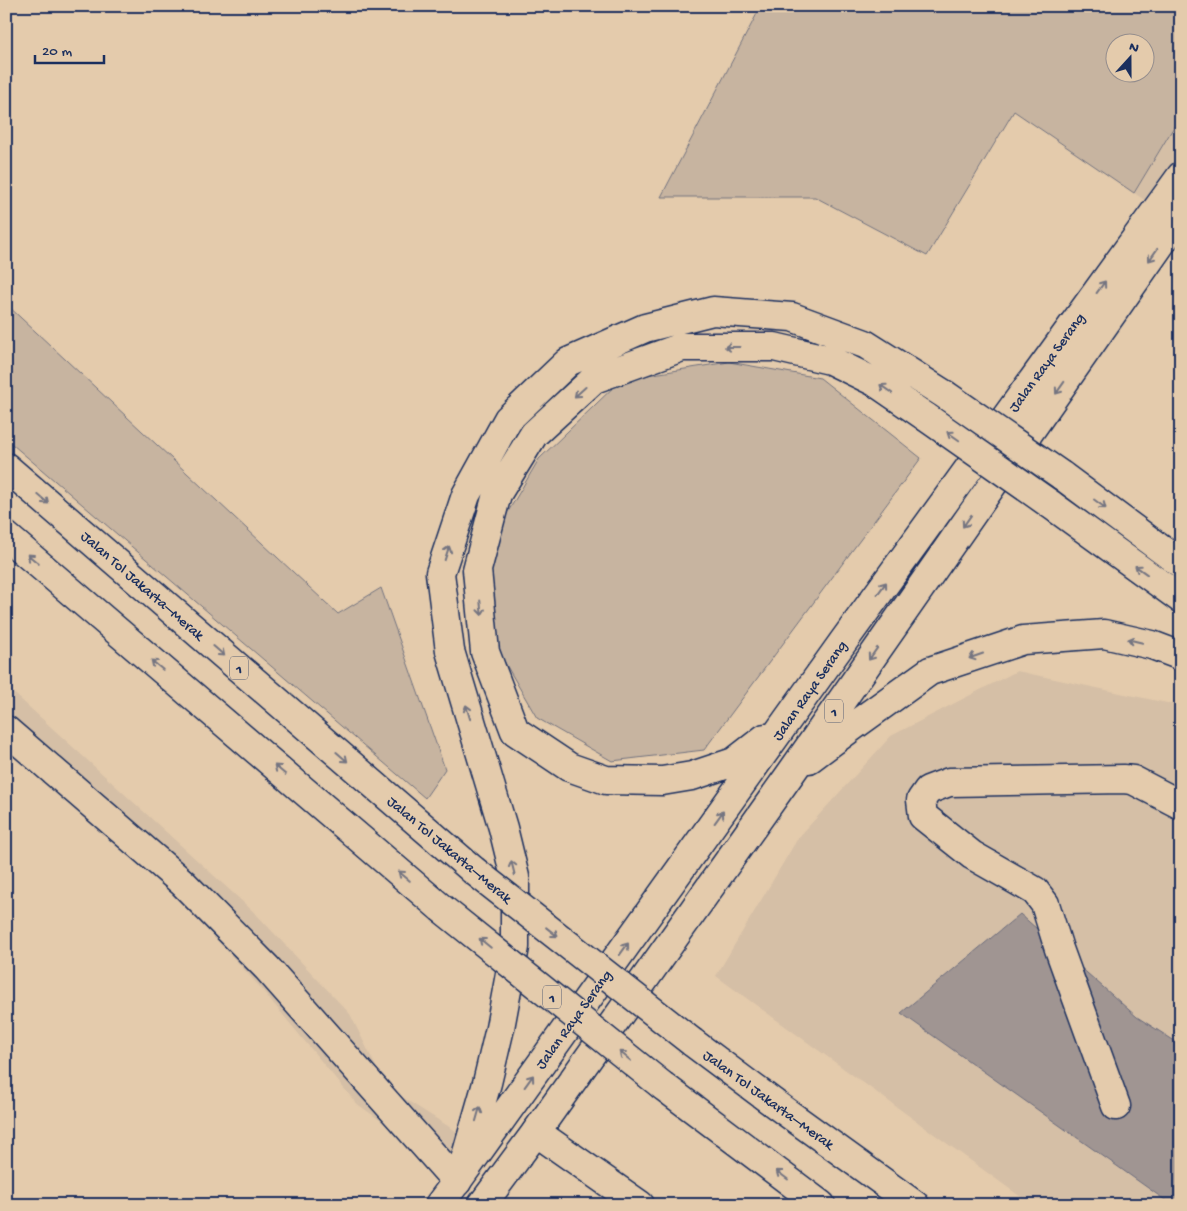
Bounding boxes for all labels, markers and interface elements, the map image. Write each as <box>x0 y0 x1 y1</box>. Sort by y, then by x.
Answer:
scale bar <box>35 32 104 64</box>
north arrow <box>1104 32 1154 82</box>
text: N <box>1126 39 1141 58</box>
text: 20 m <box>42 43 72 61</box>
one-way arrow <box>1148 248 1158 262</box>
one-way arrow <box>1096 280 1106 294</box>
street label: Jalan Raya Serang <box>1006 310 1090 416</box>
one-way arrow <box>724 342 740 352</box>
one-way arrow <box>1055 381 1065 395</box>
one-way arrow <box>879 384 893 394</box>
one-way arrow <box>574 386 587 397</box>
one-way arrow <box>946 431 960 441</box>
one-way arrow <box>37 493 50 505</box>
one-way arrow <box>1093 499 1106 510</box>
one-way arrow <box>962 514 972 528</box>
street label: Jalan Tol Jakarta–Merak <box>76 528 208 646</box>
one-way arrow <box>443 546 452 562</box>
one-way arrow <box>27 554 40 565</box>
one-way arrow <box>1134 565 1148 575</box>
one-way arrow <box>877 581 887 595</box>
one-way arrow <box>476 600 486 616</box>
one-way arrow <box>1127 636 1143 645</box>
street label: Jalan Raya Serang <box>769 638 852 745</box>
one-way arrow <box>212 645 225 656</box>
one-way arrow <box>868 647 879 660</box>
one-way arrow <box>969 652 984 661</box>
road number: 1 <box>230 656 248 680</box>
one-way arrow <box>150 659 163 671</box>
road number: 1 <box>825 699 843 722</box>
one-way arrow <box>463 704 473 720</box>
one-way arrow <box>335 751 348 762</box>
one-way arrow <box>274 765 287 776</box>
street label: Jalan Tol Jakarta–Merak <box>383 793 516 909</box>
one-way arrow <box>714 810 724 824</box>
one-way arrow <box>508 860 517 876</box>
one-way arrow <box>398 871 411 882</box>
one-way arrow <box>545 927 558 938</box>
one-way arrow <box>479 937 492 948</box>
one-way arrow <box>619 942 629 956</box>
street label: Jalan Raya Serang <box>533 967 617 1073</box>
road number: 1 <box>543 986 561 1009</box>
street label: Jalan Tol Jakarta–Merak <box>699 1047 838 1155</box>
one-way arrow <box>619 1050 632 1061</box>
one-way arrow <box>524 1074 534 1088</box>
one-way arrow <box>474 1106 484 1122</box>
one-way arrow <box>776 1170 789 1181</box>

